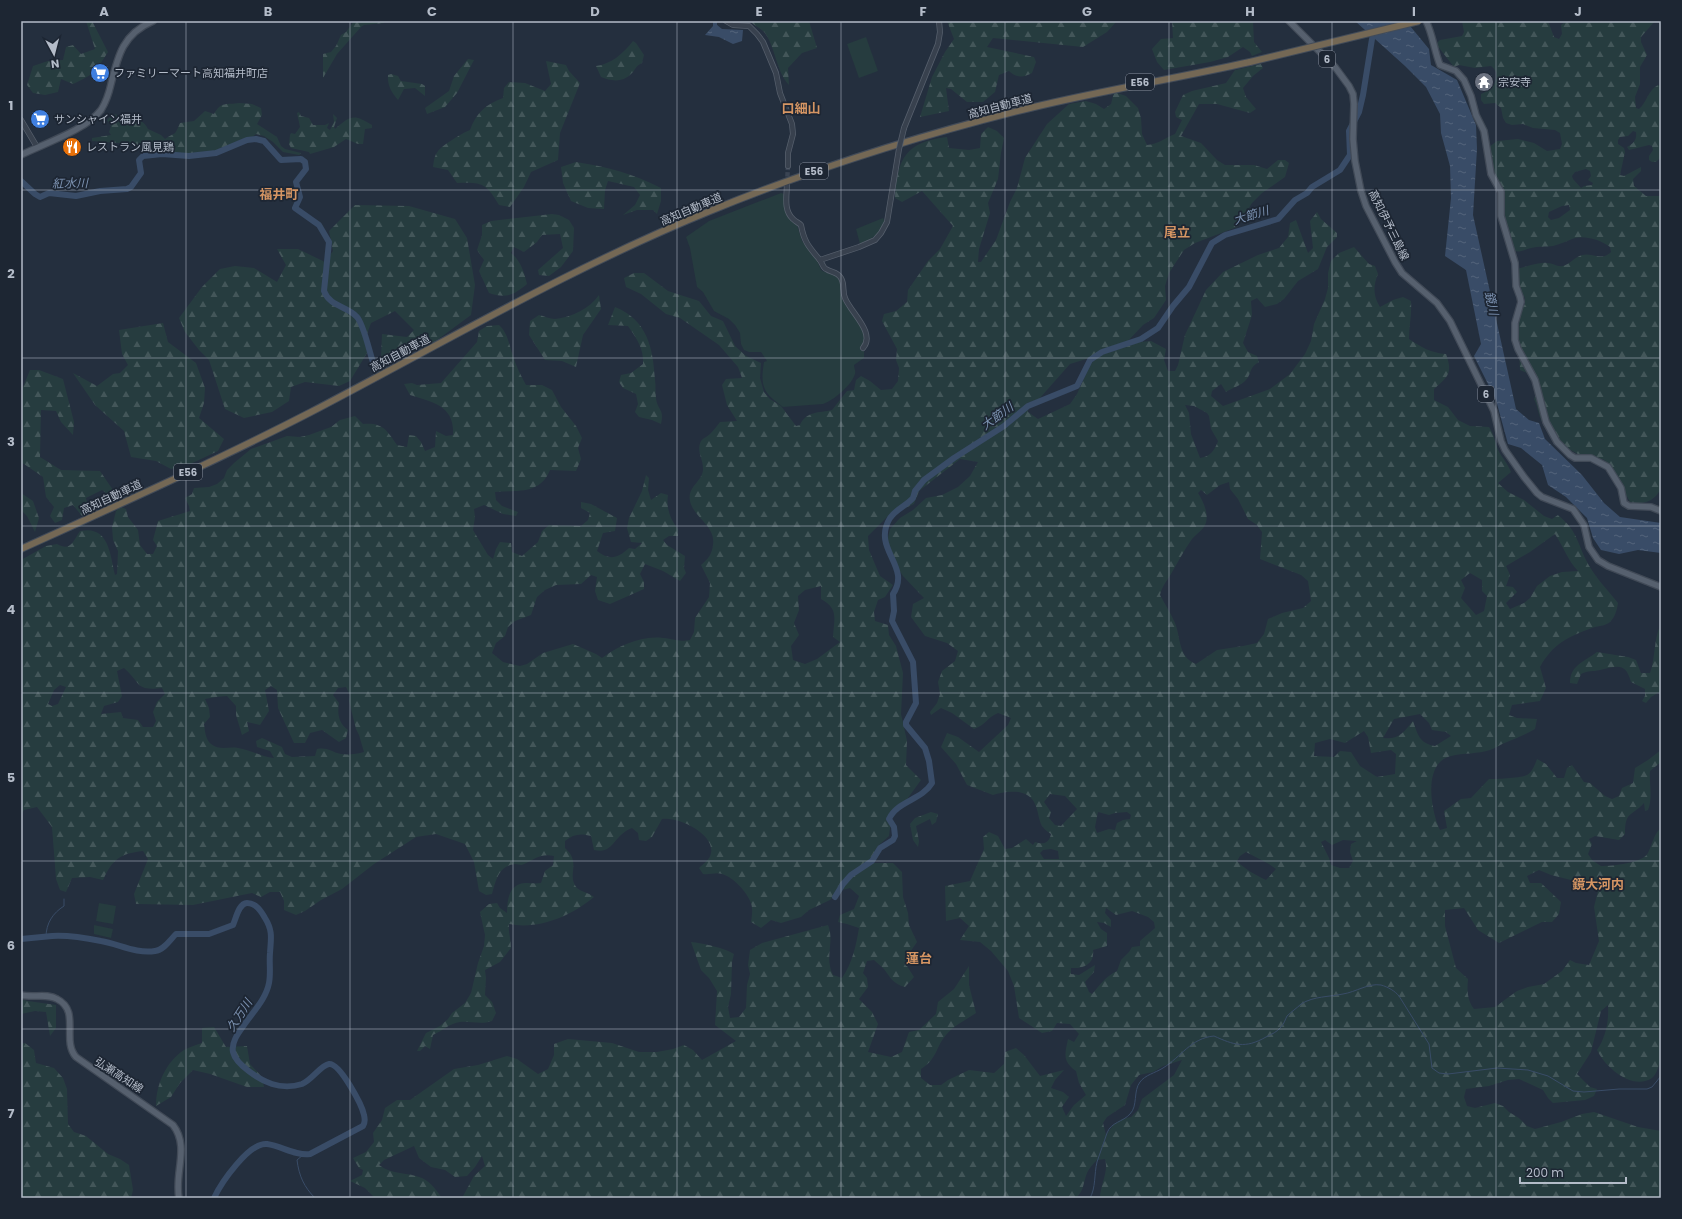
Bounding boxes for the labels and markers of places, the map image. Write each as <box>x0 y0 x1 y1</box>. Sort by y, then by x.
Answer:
supermarket icon: ファミリーマート高知福井町店 <box>89 62 111 84</box>
place label: ファミリーマート高知福井町店 <box>114 65 268 81</box>
temple icon: 宗安寺 <box>1473 71 1495 93</box>
place label: 宗安寺 <box>1498 74 1531 90</box>
supermarket icon: サンシャイン福井 <box>29 108 51 130</box>
place label: サンシャイン福井 <box>54 111 142 127</box>
restaurant icon: レストラン風見鶏 <box>61 136 83 158</box>
place label: レストラン風見鶏 <box>86 139 174 155</box>

